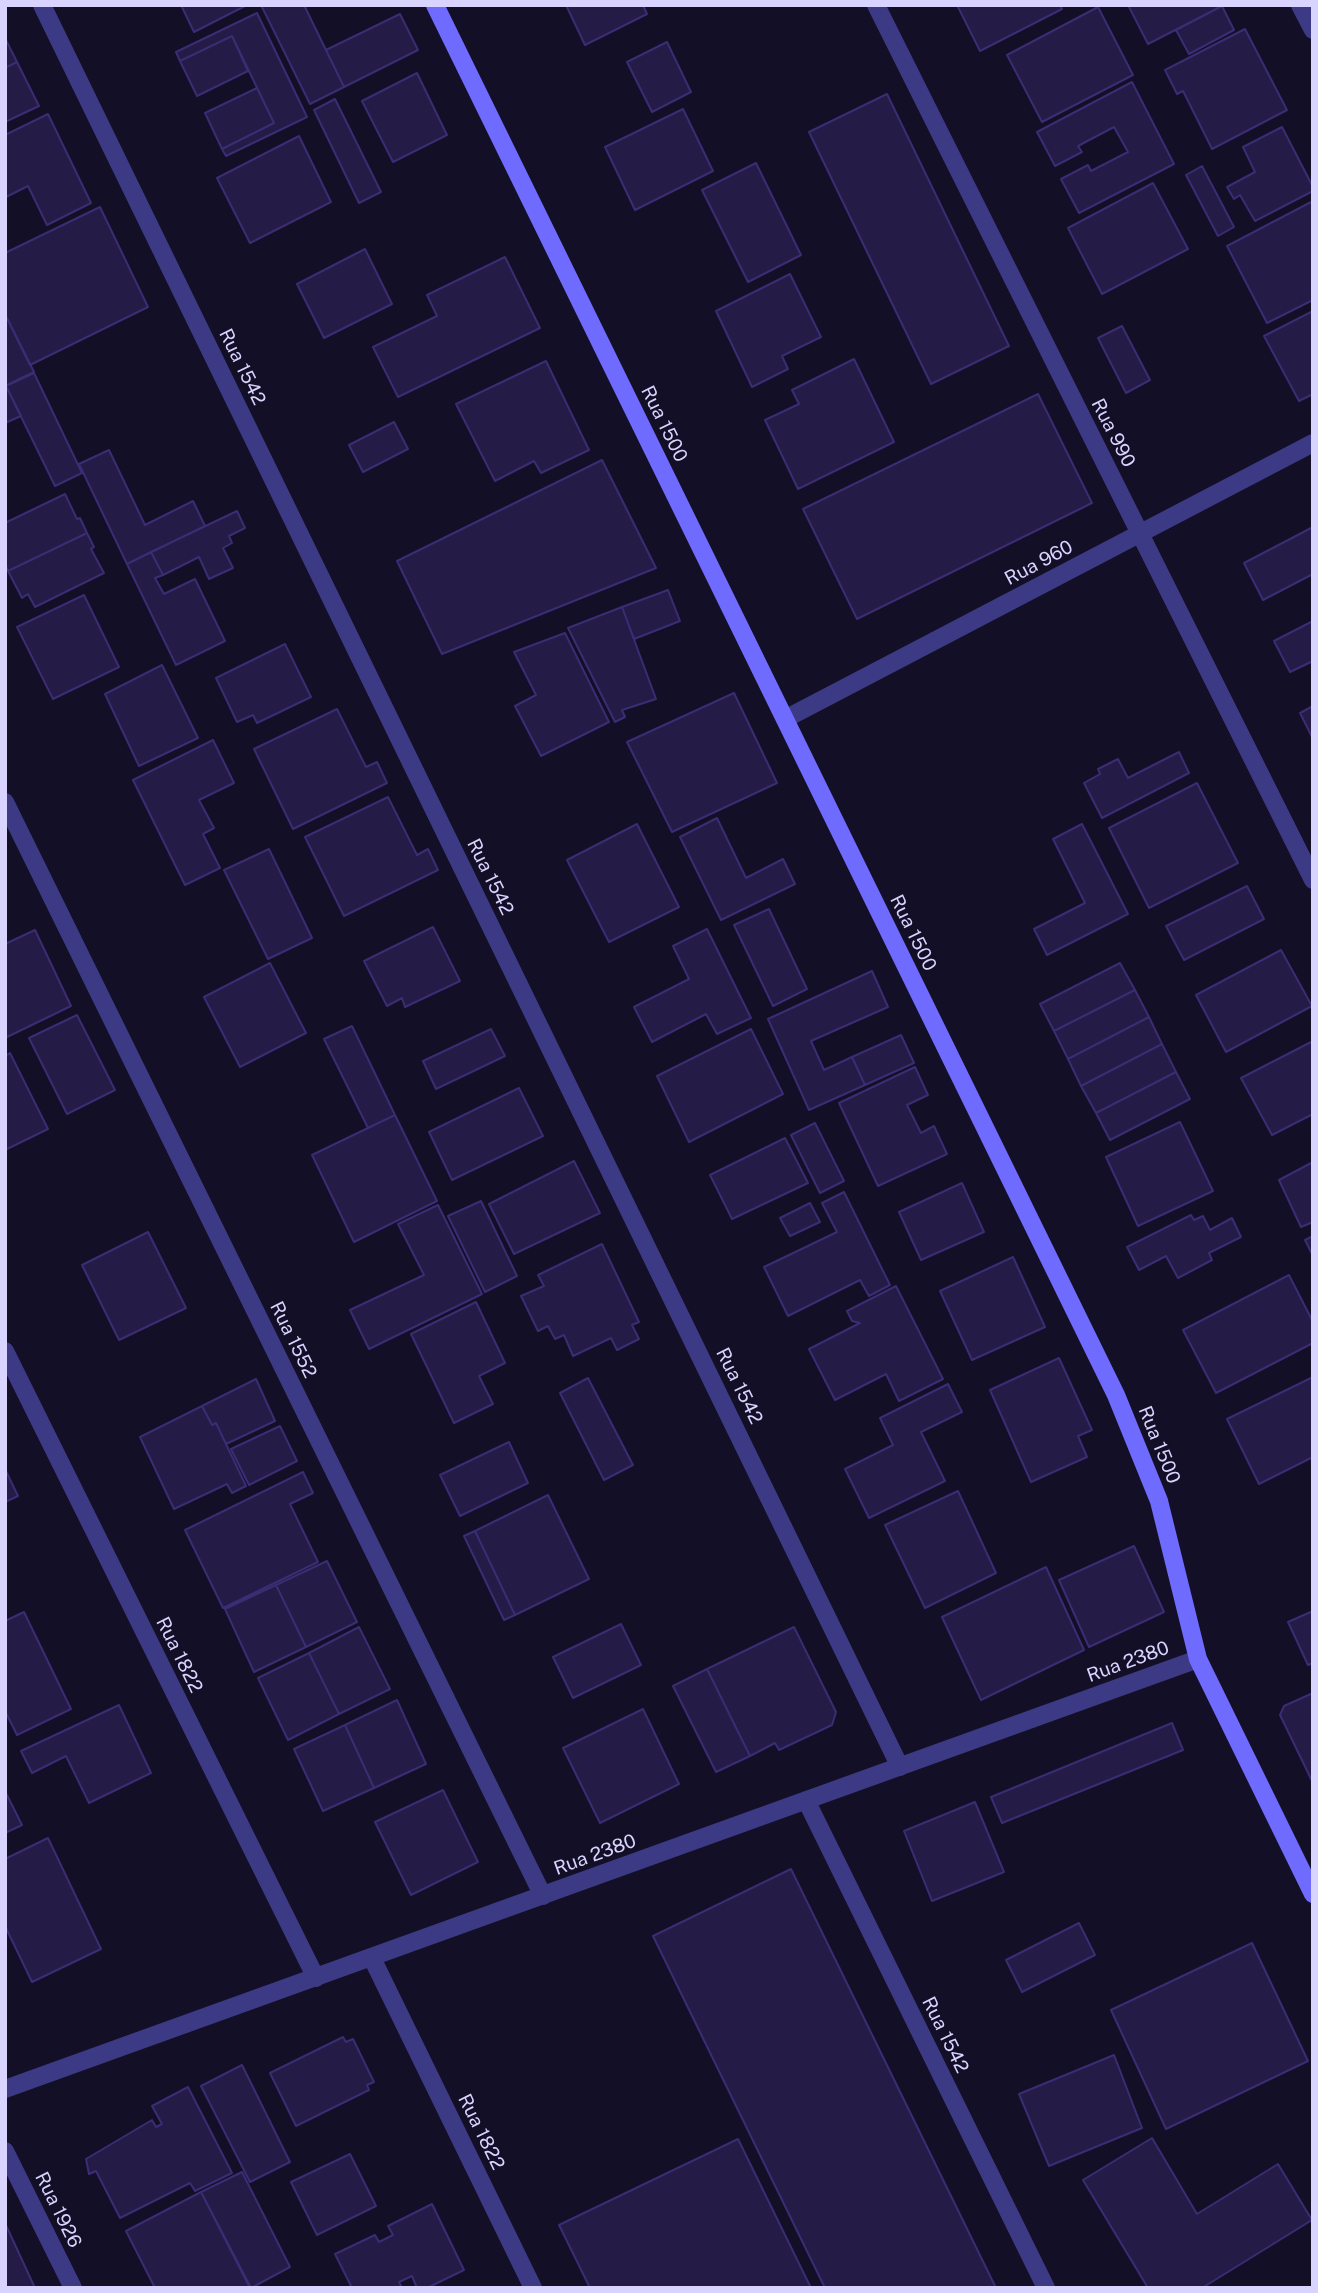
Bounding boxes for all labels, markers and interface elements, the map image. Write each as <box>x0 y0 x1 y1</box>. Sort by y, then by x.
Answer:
street label: Rua 1542 <box>214 325 270 409</box>
street label: Rua 1500 <box>636 382 692 466</box>
street label: Rua 990 <box>1086 395 1140 471</box>
street label: Rua 960 <box>1001 536 1077 590</box>
street label: Rua 1542 <box>462 835 518 919</box>
street label: Rua 1500 <box>885 891 941 975</box>
street label: Rua 1552 <box>265 1298 321 1382</box>
street label: Rua 1542 <box>711 1344 767 1428</box>
street label: Rua 1500 <box>1133 1403 1185 1487</box>
street label: Rua 1822 <box>151 1613 207 1697</box>
street label: Rua 2380 <box>1084 1637 1172 1687</box>
street label: Rua 2380 <box>551 1830 639 1880</box>
street label: Rua 1542 <box>917 1993 973 2077</box>
street label: Rua 1822 <box>453 2090 509 2174</box>
street label: Rua 1926 <box>30 2168 86 2252</box>

